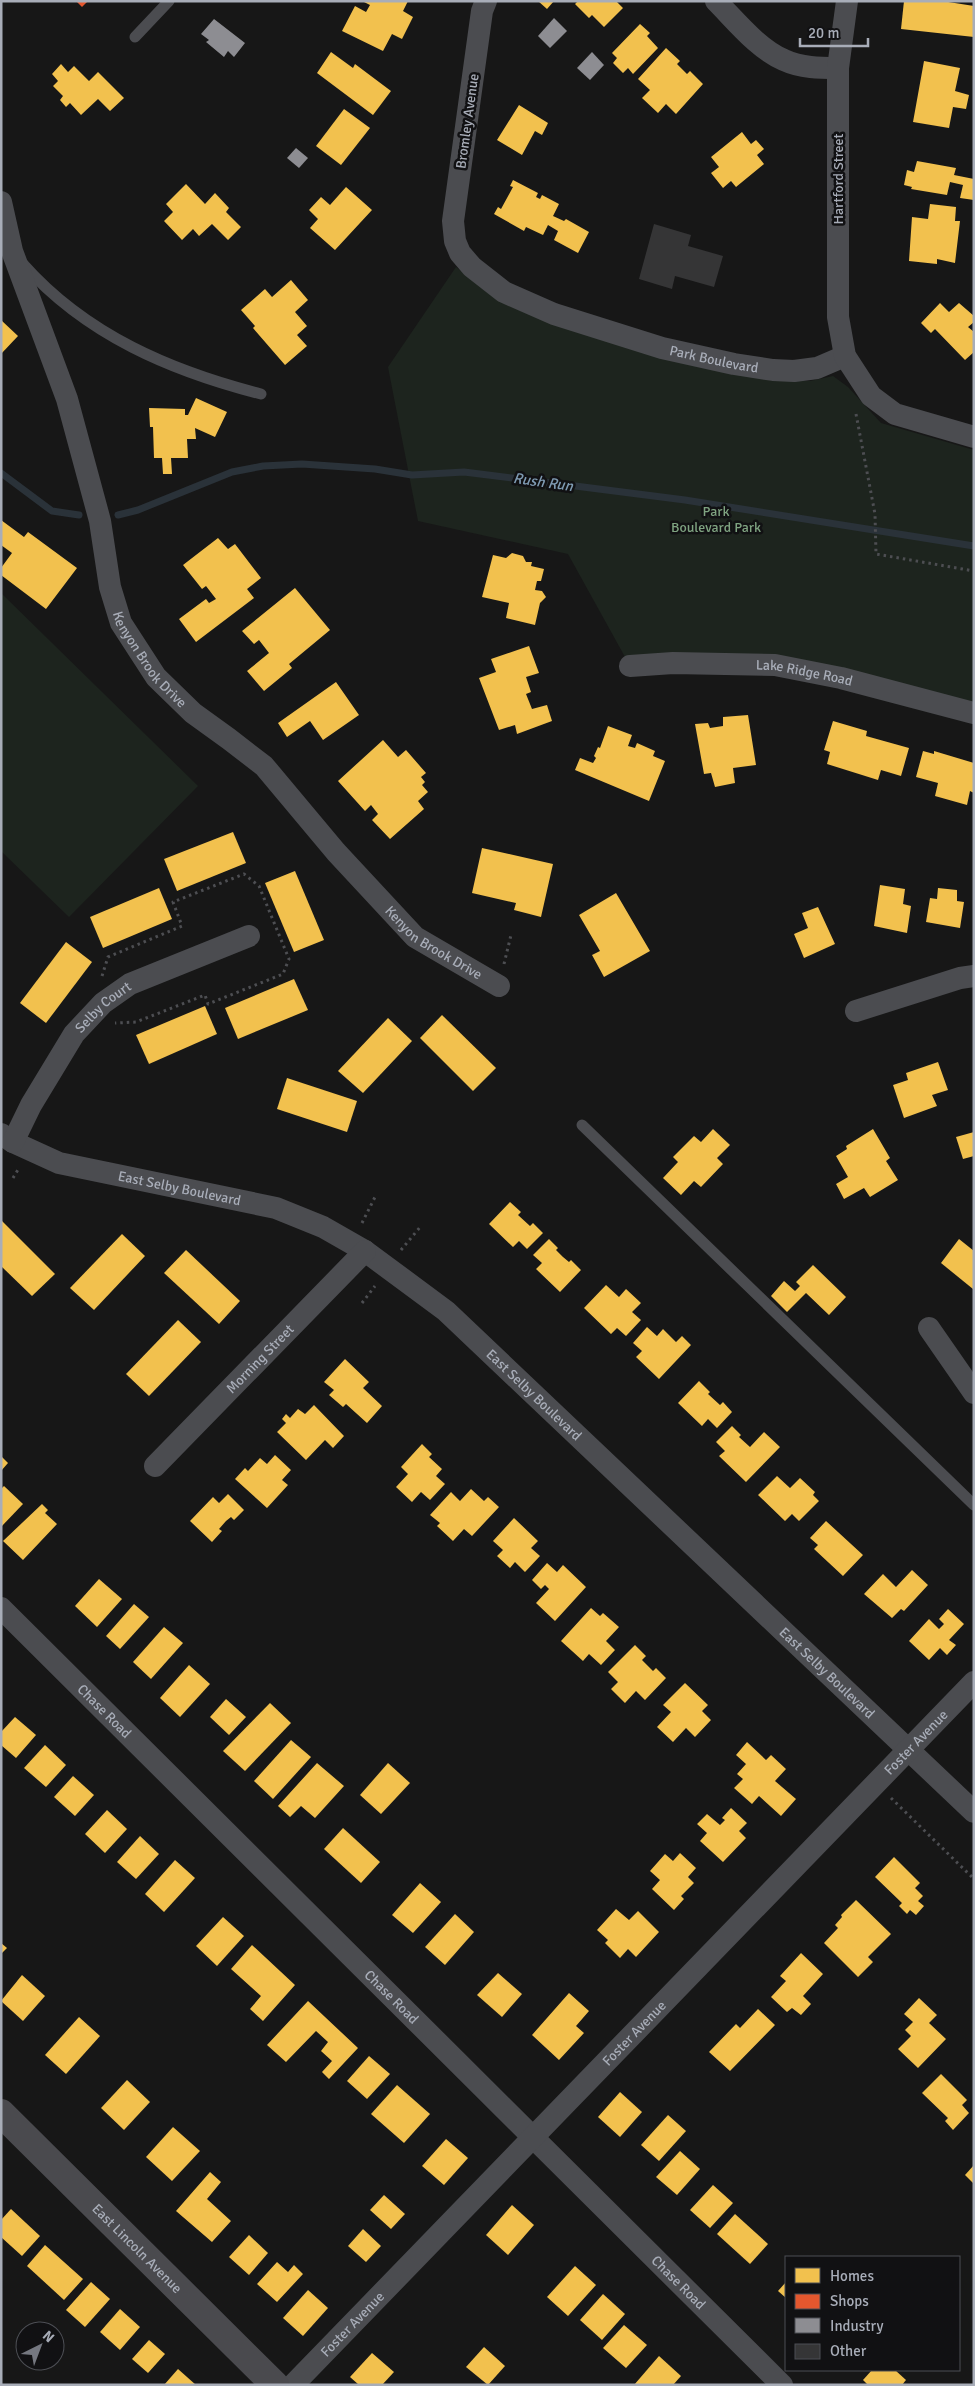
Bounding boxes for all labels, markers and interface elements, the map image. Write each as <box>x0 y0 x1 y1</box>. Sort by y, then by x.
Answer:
scale bar <box>800 15 868 47</box>
text: 20 m <box>808 24 839 42</box>
street label: Bromley Avenue <box>452 72 483 170</box>
street label: Hartford Street <box>830 133 847 224</box>
street label: Park Boulevard <box>668 342 760 377</box>
water label: Rush Run <box>512 469 575 495</box>
park label: Park Boulevard Park <box>671 503 761 536</box>
street label: Kenyon Brook Drive <box>109 609 190 711</box>
street label: Lake Ridge Road <box>756 657 854 690</box>
street label: Kenyon Brook Drive <box>381 902 485 983</box>
street label: Selby Court <box>72 978 135 1036</box>
street label: East Selby Boulevard <box>116 1167 242 1210</box>
street label: Morning Street <box>223 1321 298 1397</box>
street label: East Selby Boulevard <box>483 1346 585 1444</box>
street label: East Selby Boulevard <box>776 1624 878 1722</box>
street label: Chase Road <box>74 1681 135 1742</box>
street label: Foster Avenue <box>881 1706 951 1779</box>
street label: Chase Road <box>361 1966 422 2027</box>
street label: Foster Avenue <box>599 1997 670 2070</box>
street label: East Lincoln Avenue <box>88 2200 185 2297</box>
street label: Chase Road <box>648 2252 709 2313</box>
legend <box>785 2256 960 2371</box>
text: Homes <box>830 2267 874 2285</box>
street label: Foster Avenue <box>317 2288 388 2360</box>
text: Shops <box>830 2292 869 2310</box>
text: Industry <box>830 2317 883 2335</box>
north arrow <box>15 2321 65 2371</box>
text: N <box>39 2327 58 2346</box>
text: Other <box>830 2342 867 2360</box>

